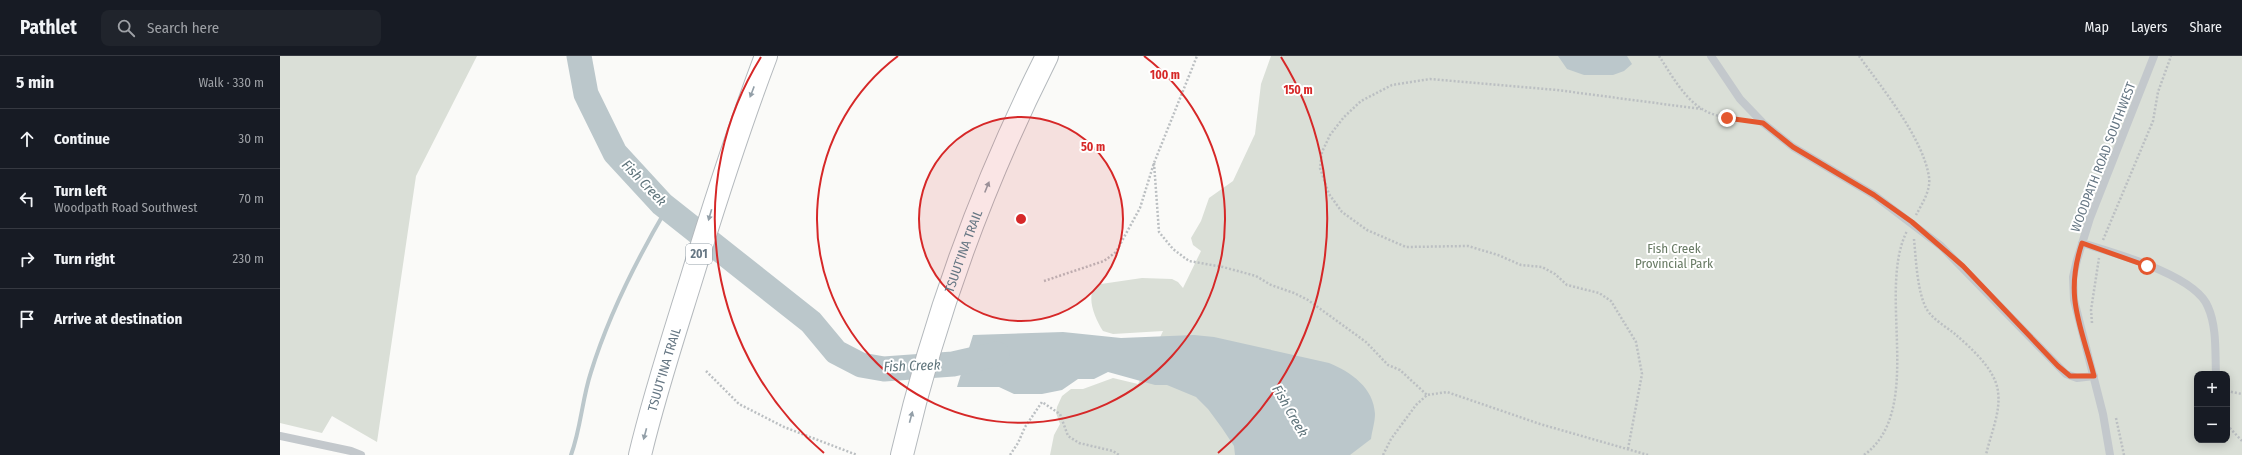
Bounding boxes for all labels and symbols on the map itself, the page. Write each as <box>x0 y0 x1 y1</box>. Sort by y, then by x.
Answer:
text: 100 m <box>1150 68 1180 82</box>
street label: WOODPATH ROAD SOUTHWEST <box>2067 80 2139 234</box>
text: 150 m <box>1283 83 1313 97</box>
one-way arrow <box>749 87 755 99</box>
route end <box>1718 109 1736 127</box>
text: 50 m <box>1081 140 1105 154</box>
water label: Fish Creek <box>618 157 670 209</box>
one-way arrow <box>984 181 990 193</box>
street label: TSUUT'INA TRAIL <box>941 207 985 294</box>
one-way arrow <box>707 210 713 222</box>
centre of rings <box>1014 212 1028 226</box>
park label: Fish Creek Provincial Park <box>1635 241 1714 271</box>
road number: 201 <box>686 244 712 264</box>
route start <box>2138 257 2156 275</box>
street label: TSUUT'INA TRAIL <box>644 325 683 413</box>
water label: Fish Creek <box>883 357 941 375</box>
water label: Fish Creek <box>1268 382 1312 440</box>
one-way arrow <box>908 411 914 423</box>
one-way arrow <box>642 428 648 440</box>

